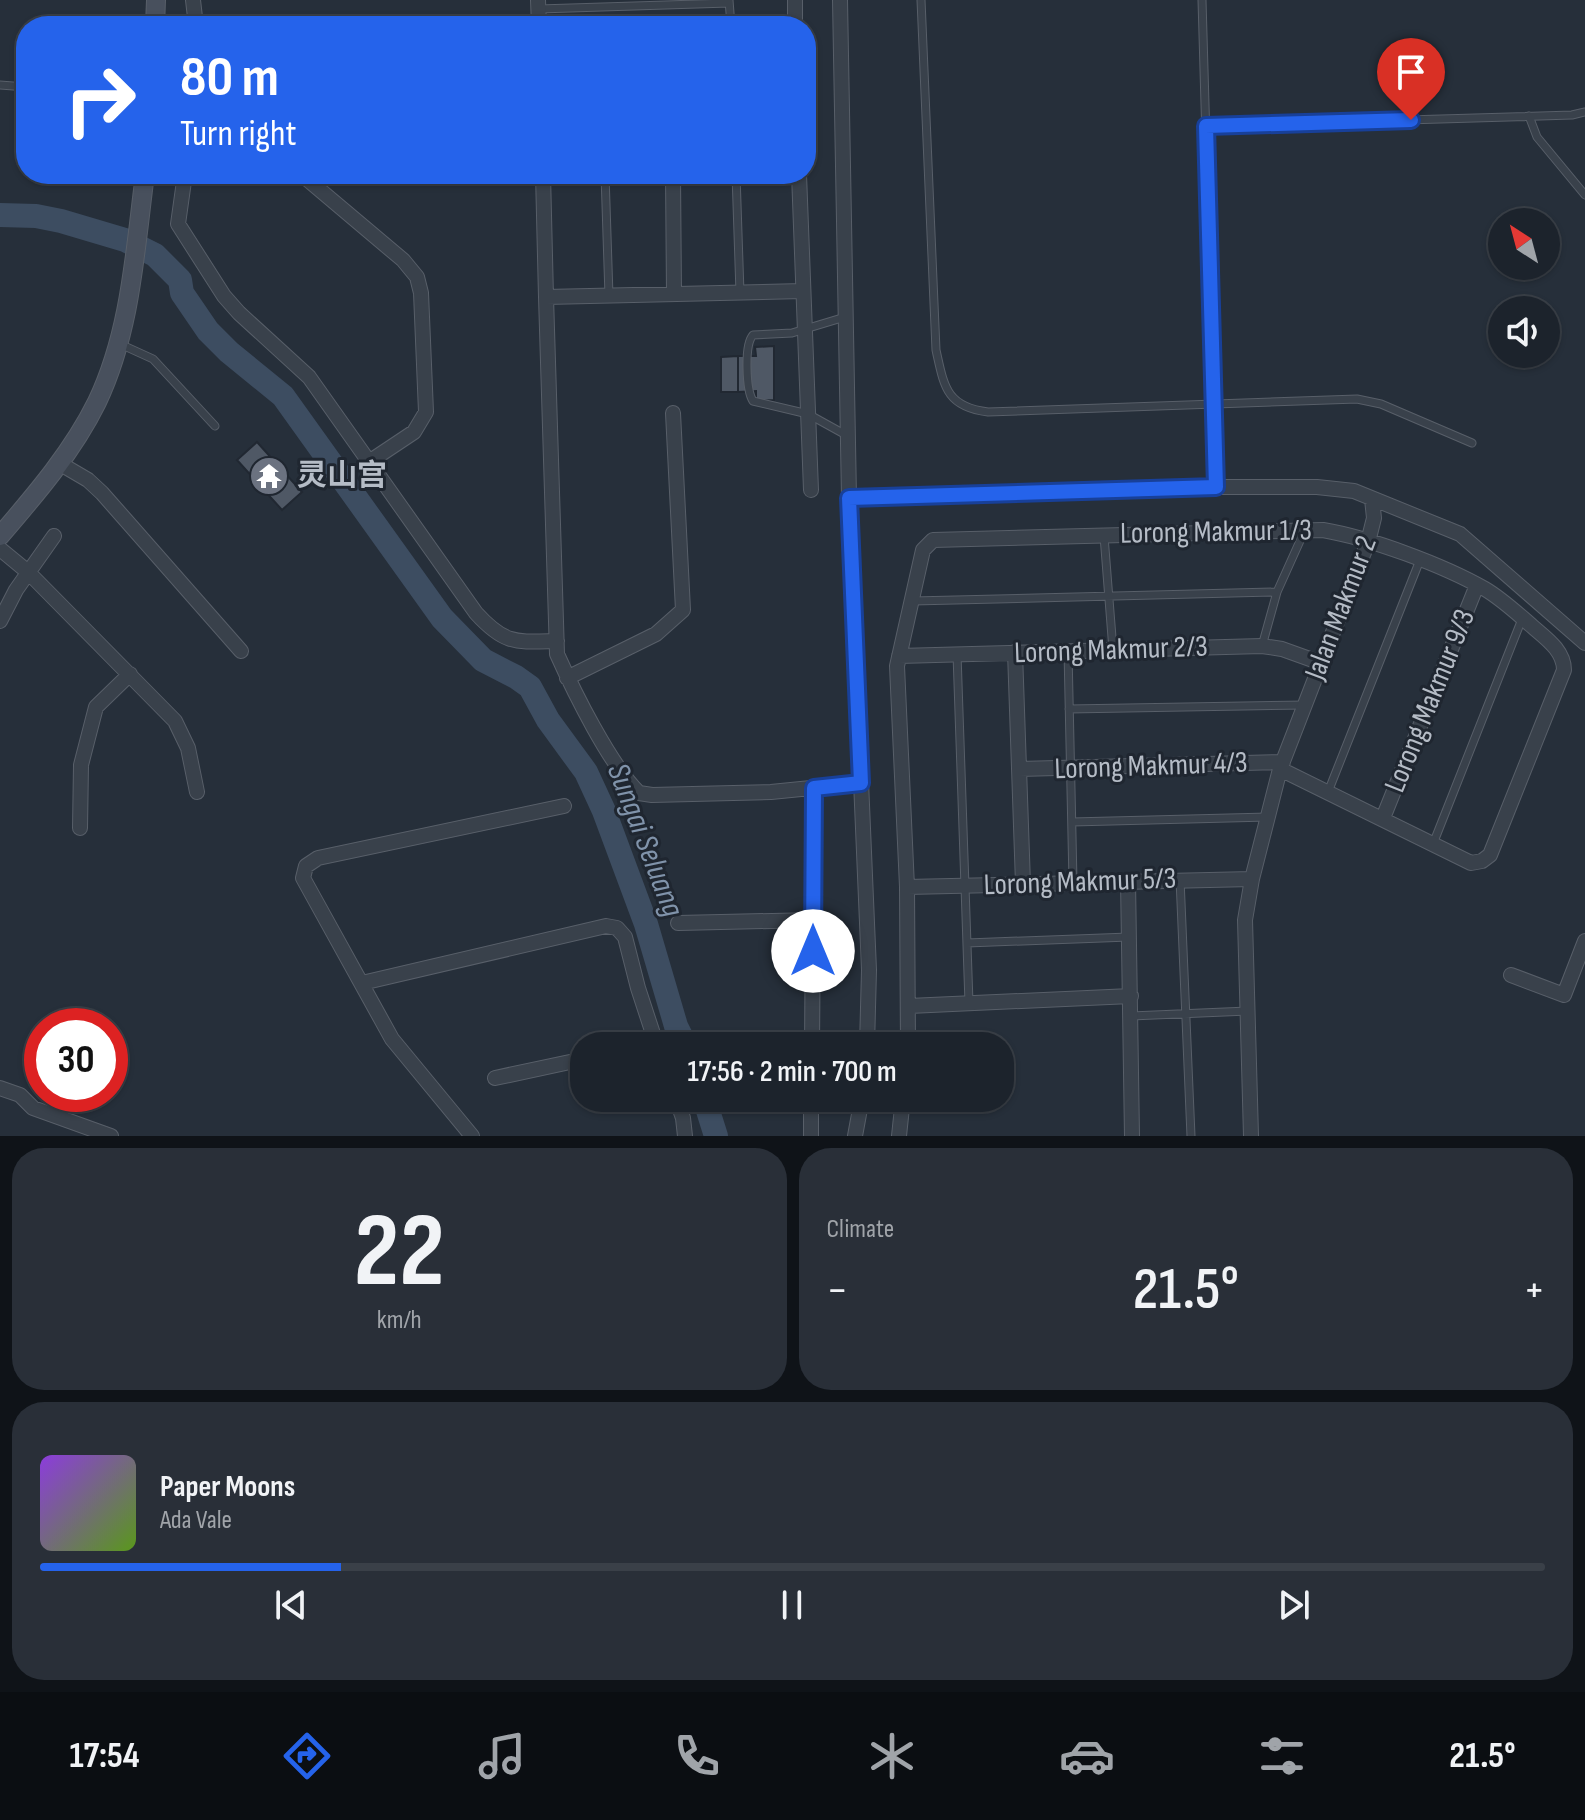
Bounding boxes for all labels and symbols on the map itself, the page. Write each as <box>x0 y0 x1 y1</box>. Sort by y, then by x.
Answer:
pin <box>1377 38 1445 120</box>
north arrow <box>1488 208 1560 280</box>
temple icon: 灵山宫 <box>248 455 290 497</box>
place label: 灵山宫 <box>297 458 387 494</box>
street label: Lorong Makmur 1/3 <box>1120 512 1312 552</box>
street label: Jalan Makmur 2 <box>1297 531 1385 686</box>
street label: Lorong Makmur 9/3 <box>1377 604 1483 798</box>
street label: Lorong Makmur 2/3 <box>1014 629 1208 671</box>
street label: Lorong Makmur 4/3 <box>1054 745 1248 787</box>
water label: Sungai Seluang <box>598 758 692 922</box>
street label: Lorong Makmur 5/3 <box>983 861 1177 903</box>
position arrow <box>771 909 855 993</box>
speed limit sign: 30 <box>24 1008 128 1112</box>

